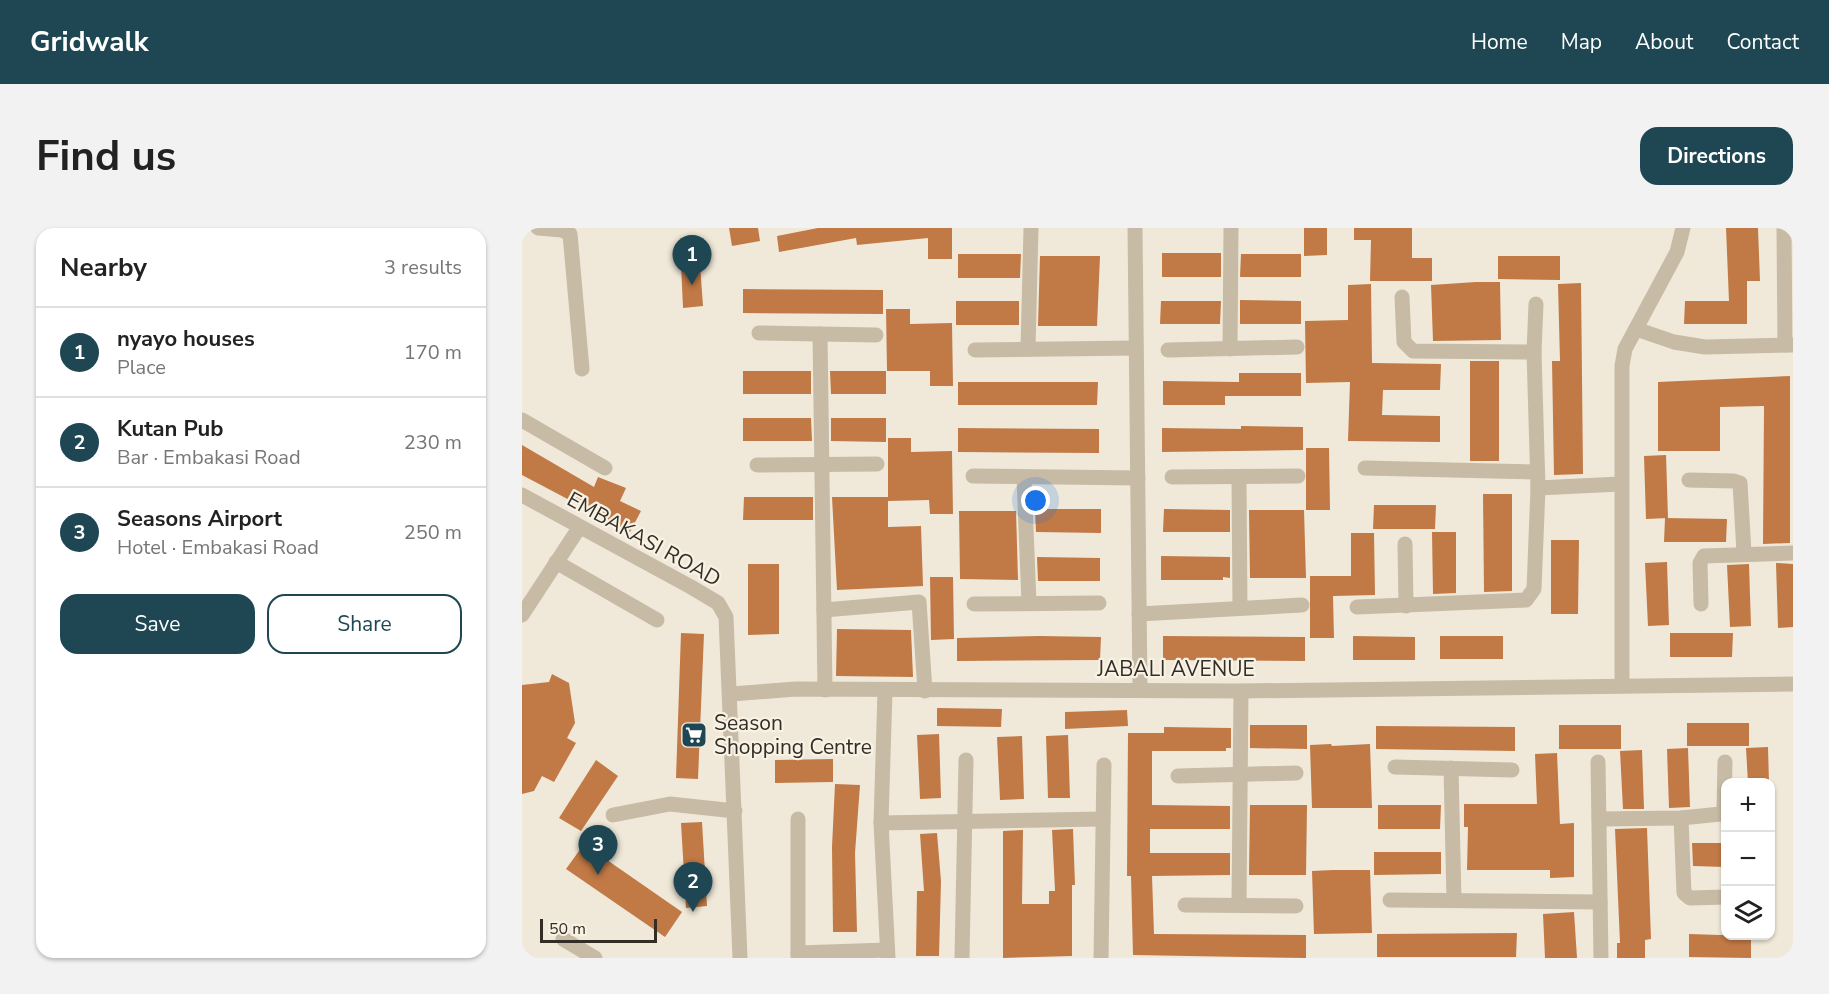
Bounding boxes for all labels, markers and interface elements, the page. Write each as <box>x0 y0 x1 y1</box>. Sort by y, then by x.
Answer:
text: Gridwalk <box>30 23 148 61</box>
text: Home <box>1471 28 1528 56</box>
text: Map <box>1561 28 1602 56</box>
text: About <box>1635 28 1693 56</box>
text: Contact <box>1726 28 1799 56</box>
button: Directions <box>1640 127 1793 185</box>
text: Find us <box>36 128 176 185</box>
pin: 1 <box>672 236 712 285</box>
text: Nearby <box>60 250 147 285</box>
text: 3 results <box>384 254 462 281</box>
text: nyayo houses <box>117 324 255 354</box>
text: 1 <box>74 339 86 366</box>
text: 170 m <box>404 339 462 366</box>
text: Place <box>117 354 166 381</box>
text: Kutan Pub <box>117 414 224 444</box>
text: 2 <box>74 429 86 456</box>
text: 230 m <box>404 429 462 456</box>
text: Bar · Embakasi Road <box>117 444 301 471</box>
street label: EMBAKASI ROAD <box>562 485 726 593</box>
your location <box>1021 486 1050 515</box>
text: Seasons Airport <box>117 504 282 534</box>
text: 3 <box>74 519 86 546</box>
text: 250 m <box>404 519 462 546</box>
text: Hotel · Embakasi Road <box>117 534 319 561</box>
button: Save <box>60 594 255 654</box>
button: Share <box>267 594 462 654</box>
street label: JABALI AVENUE <box>1096 655 1255 683</box>
place label: Season Shopping Centre <box>714 709 872 761</box>
supermarket icon: Season Shopping Centre <box>679 720 709 750</box>
map controls <box>1721 778 1775 940</box>
button: + <box>1721 778 1775 832</box>
pin: 3 <box>578 826 618 875</box>
button: − <box>1721 832 1775 886</box>
pin: 2 <box>674 862 712 912</box>
button: layers <box>1721 886 1775 940</box>
scale bar <box>540 916 657 944</box>
text: 50 m <box>549 918 586 940</box>

